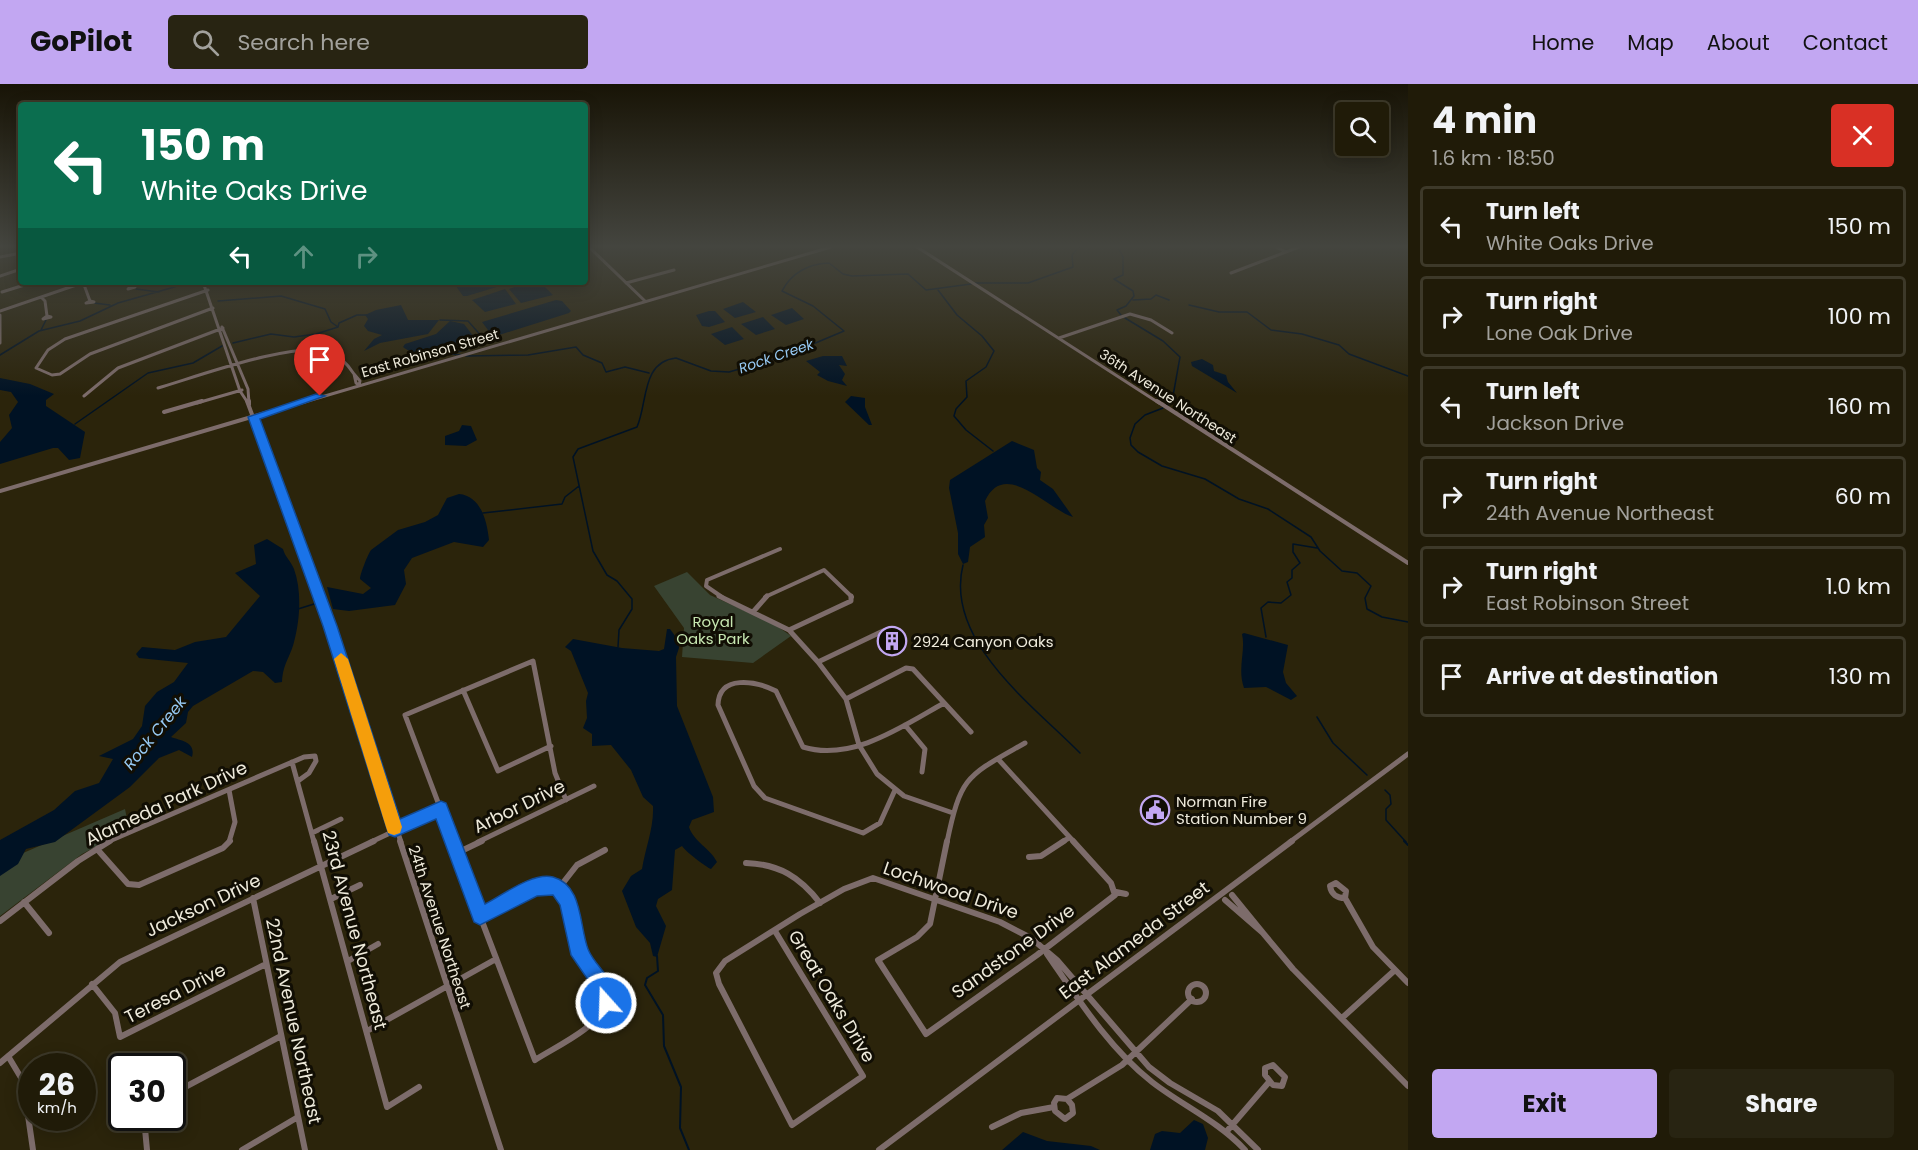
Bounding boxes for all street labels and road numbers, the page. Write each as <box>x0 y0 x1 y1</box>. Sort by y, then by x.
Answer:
street label: East Robinson Street <box>359 324 501 382</box>
street label: 36th Avenue Northeast <box>1096 344 1240 448</box>
street label: Alameda Park Drive <box>81 754 251 852</box>
street label: Arbor Drive <box>469 773 569 839</box>
street label: 23rd Avenue Northeast <box>316 828 394 1032</box>
street label: 24th Avenue Northeast <box>404 842 476 1012</box>
street label: Lochwood Drive <box>880 855 1022 925</box>
street label: Jackson Drive <box>141 867 265 943</box>
street label: East Alameda Street <box>1054 875 1214 1005</box>
street label: Sandstone Drive <box>946 898 1080 1004</box>
street label: 22nd Avenue Northeast <box>260 916 328 1126</box>
street label: Great Oaks Drive <box>783 925 881 1067</box>
street label: Teresa Drive <box>120 957 230 1029</box>

